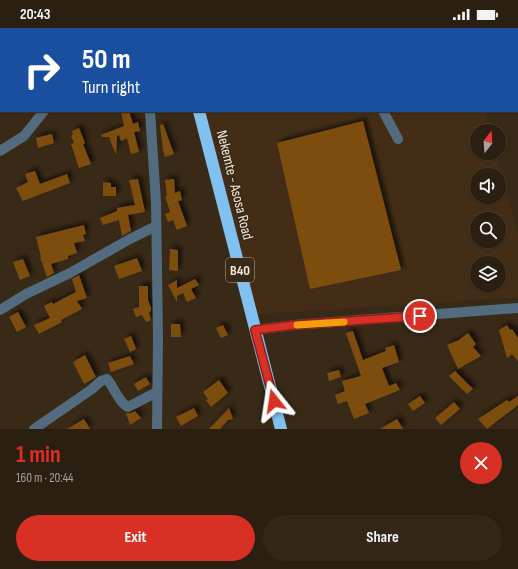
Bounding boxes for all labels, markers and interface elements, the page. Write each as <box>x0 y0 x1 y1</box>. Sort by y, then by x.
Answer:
text: 20:43 <box>20 5 51 24</box>
text: 50 m <box>82 43 131 76</box>
icon: right <box>16 44 68 96</box>
text: Turn right <box>82 77 140 98</box>
north arrow <box>470 124 506 160</box>
map controls <box>470 124 506 292</box>
street label: Nekemte - Asosa Road <box>212 128 257 242</box>
button: sound <box>470 168 506 204</box>
button: search <box>470 212 506 248</box>
button: layers <box>470 256 506 292</box>
road number: B40 <box>226 258 254 282</box>
pin <box>403 299 437 333</box>
icon: arrive <box>409 305 431 327</box>
position arrow <box>253 380 295 422</box>
text: 1 min <box>16 440 61 469</box>
button: close <box>460 442 502 484</box>
text: 160 m · 20:44 <box>16 470 74 486</box>
button: Exit <box>16 515 255 561</box>
button: Share <box>263 515 502 561</box>

